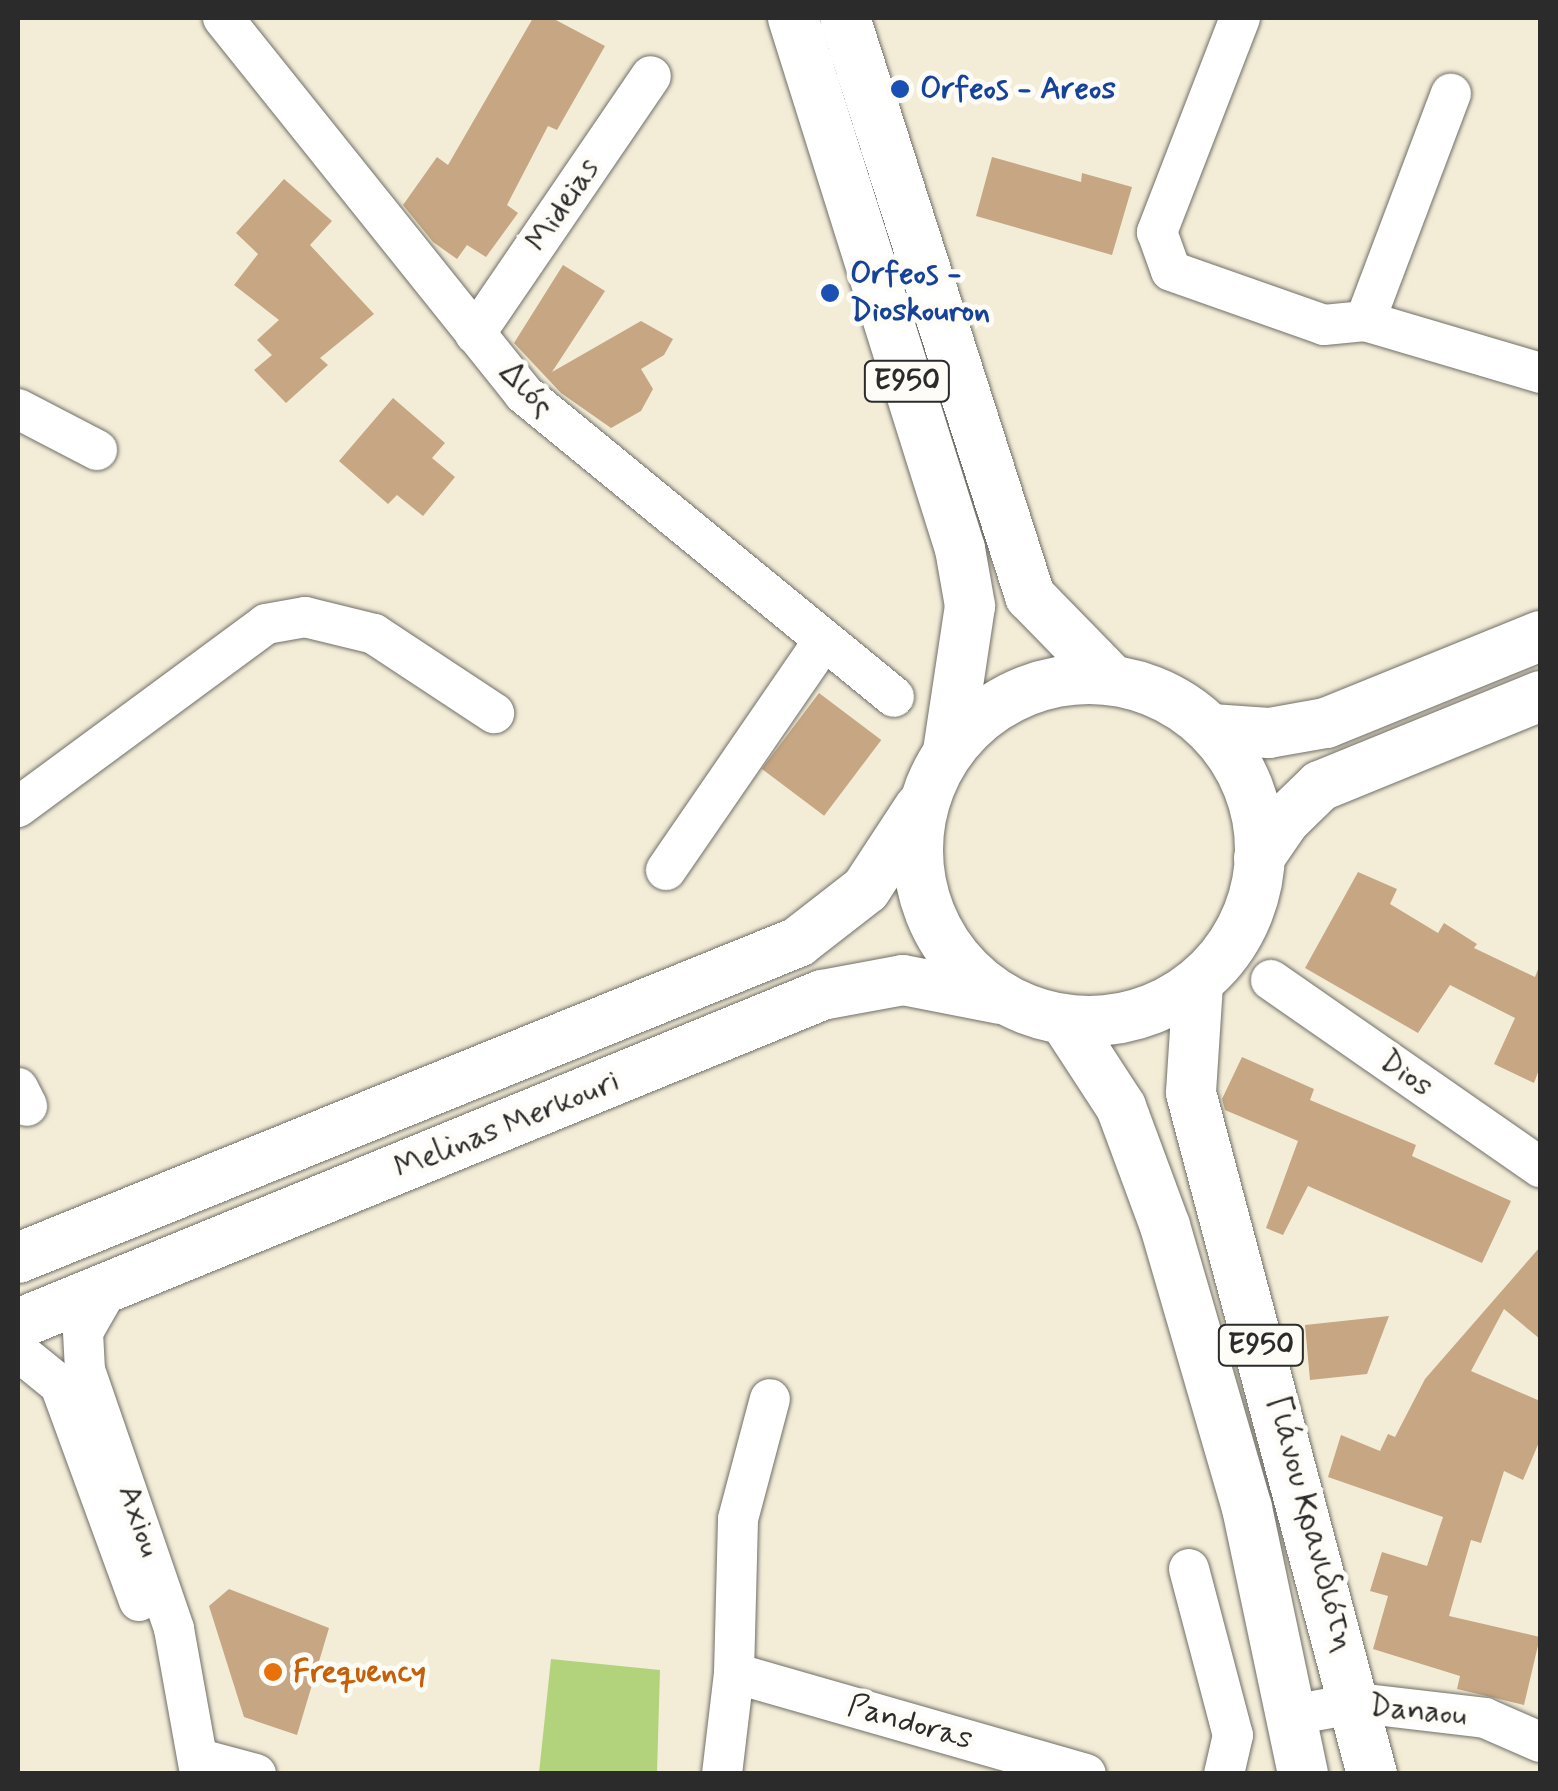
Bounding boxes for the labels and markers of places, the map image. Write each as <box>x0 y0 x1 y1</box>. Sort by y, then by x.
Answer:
place label: Orfeos - Areos <box>920 70 1116 108</box>
marker: Orfeos - Areos <box>889 78 911 100</box>
place label: Orfeos - Dioskouron <box>850 256 990 331</box>
marker: Orfeos - Dioskouron <box>819 282 841 304</box>
place label: Frequency <box>293 1653 426 1691</box>
marker: Frequency <box>262 1661 284 1683</box>

